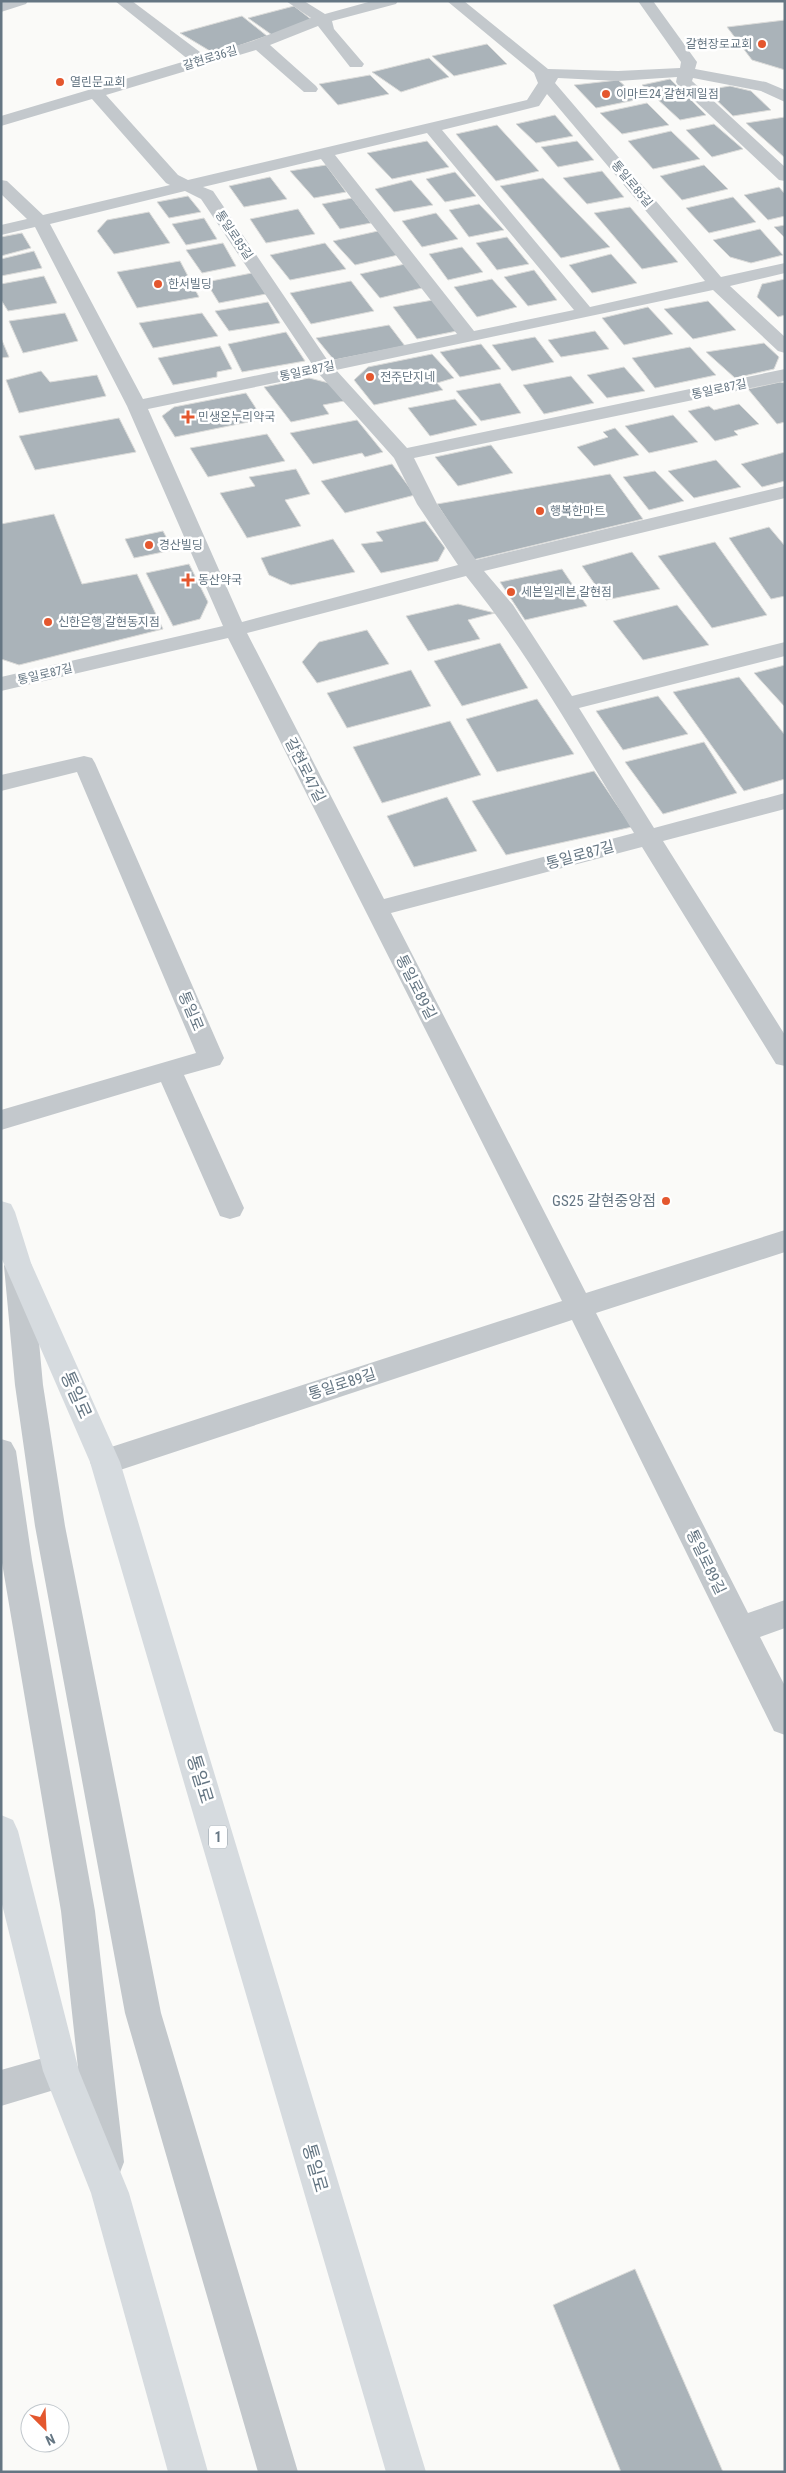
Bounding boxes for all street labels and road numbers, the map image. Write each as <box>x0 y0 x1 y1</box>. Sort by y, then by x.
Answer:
street label: 갈현로36길 <box>181 43 239 73</box>
street label: 통일로85길 <box>609 158 655 210</box>
street label: 통일로85길 <box>213 208 255 262</box>
street label: 통일로87길 <box>278 358 336 384</box>
street label: 통일로87길 <box>690 376 748 402</box>
street label: 통일로87길 <box>16 661 74 687</box>
street label: 갈현로47길 <box>281 735 329 805</box>
street label: 통일로87길 <box>544 837 616 873</box>
street label: 통일로89길 <box>392 952 440 1022</box>
street label: 통일로 <box>175 988 207 1034</box>
street label: 통일로89길 <box>306 1365 378 1403</box>
street label: 통일로 <box>57 1368 96 1422</box>
street label: 통일로89길 <box>683 1527 729 1597</box>
street label: 통일로 <box>183 1752 218 1806</box>
road number: 1 <box>209 1825 227 1848</box>
street label: 통일로 <box>299 2141 332 2195</box>

